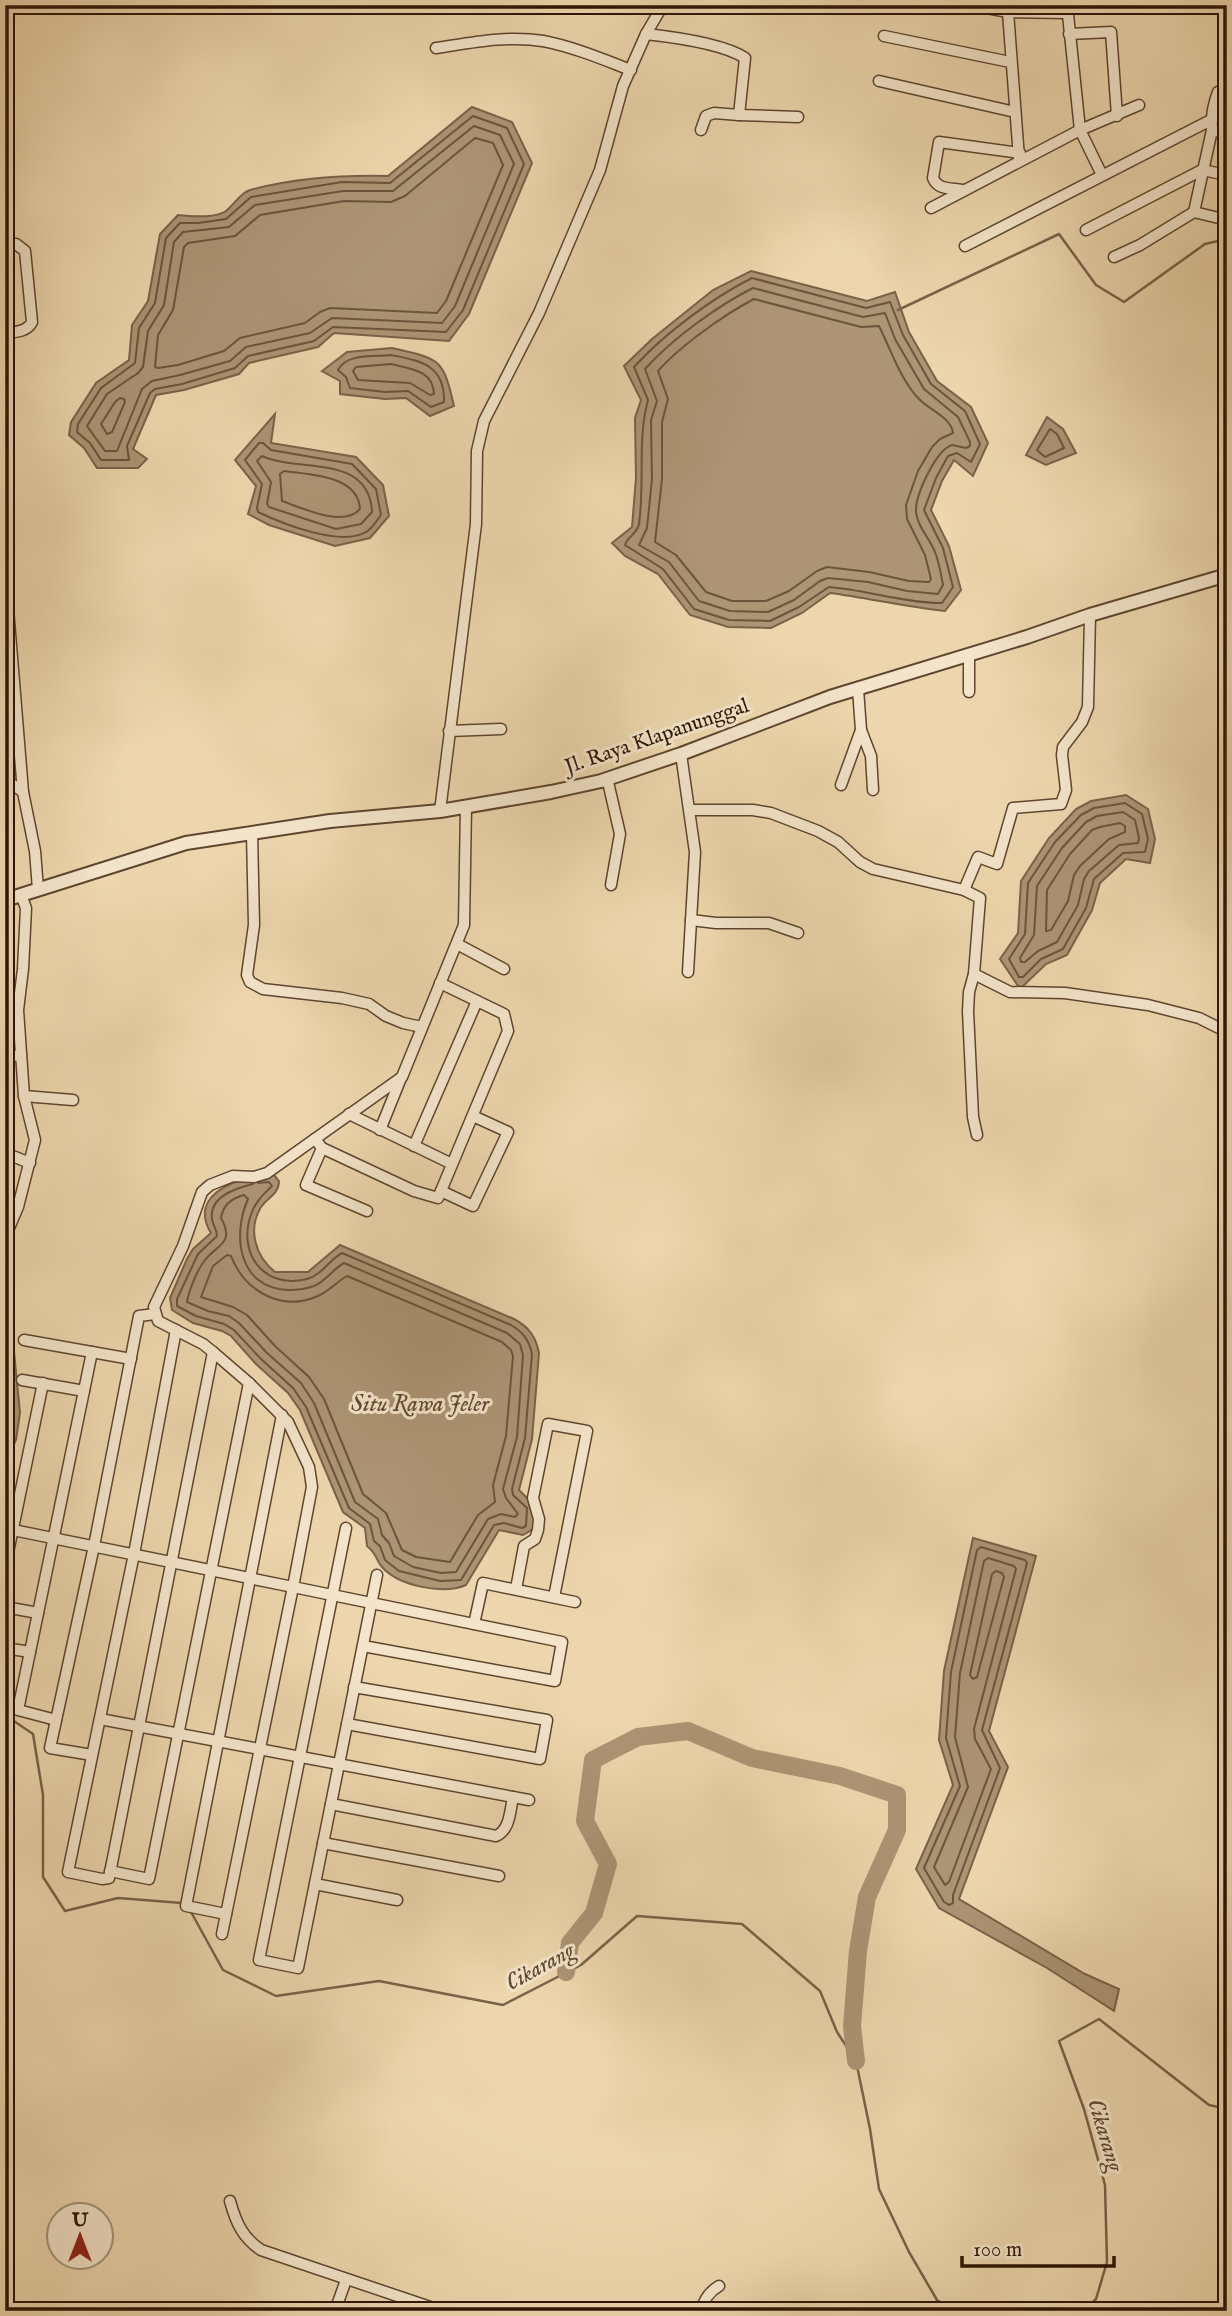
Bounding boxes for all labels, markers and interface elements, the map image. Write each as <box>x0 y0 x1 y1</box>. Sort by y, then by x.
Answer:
street label: Jl. Raya Klapanunggal <box>559 693 753 782</box>
water label: Situ Rawa Jeler <box>351 1390 490 1419</box>
water label: Cikarang <box>500 1936 581 1999</box>
water label: Cikarang <box>1079 2095 1130 2176</box>
north arrow <box>46 2200 116 2270</box>
text: U <box>71 2209 89 2233</box>
scale bar <box>962 2225 1115 2269</box>
text: 100 m <box>973 2237 1022 2264</box>

